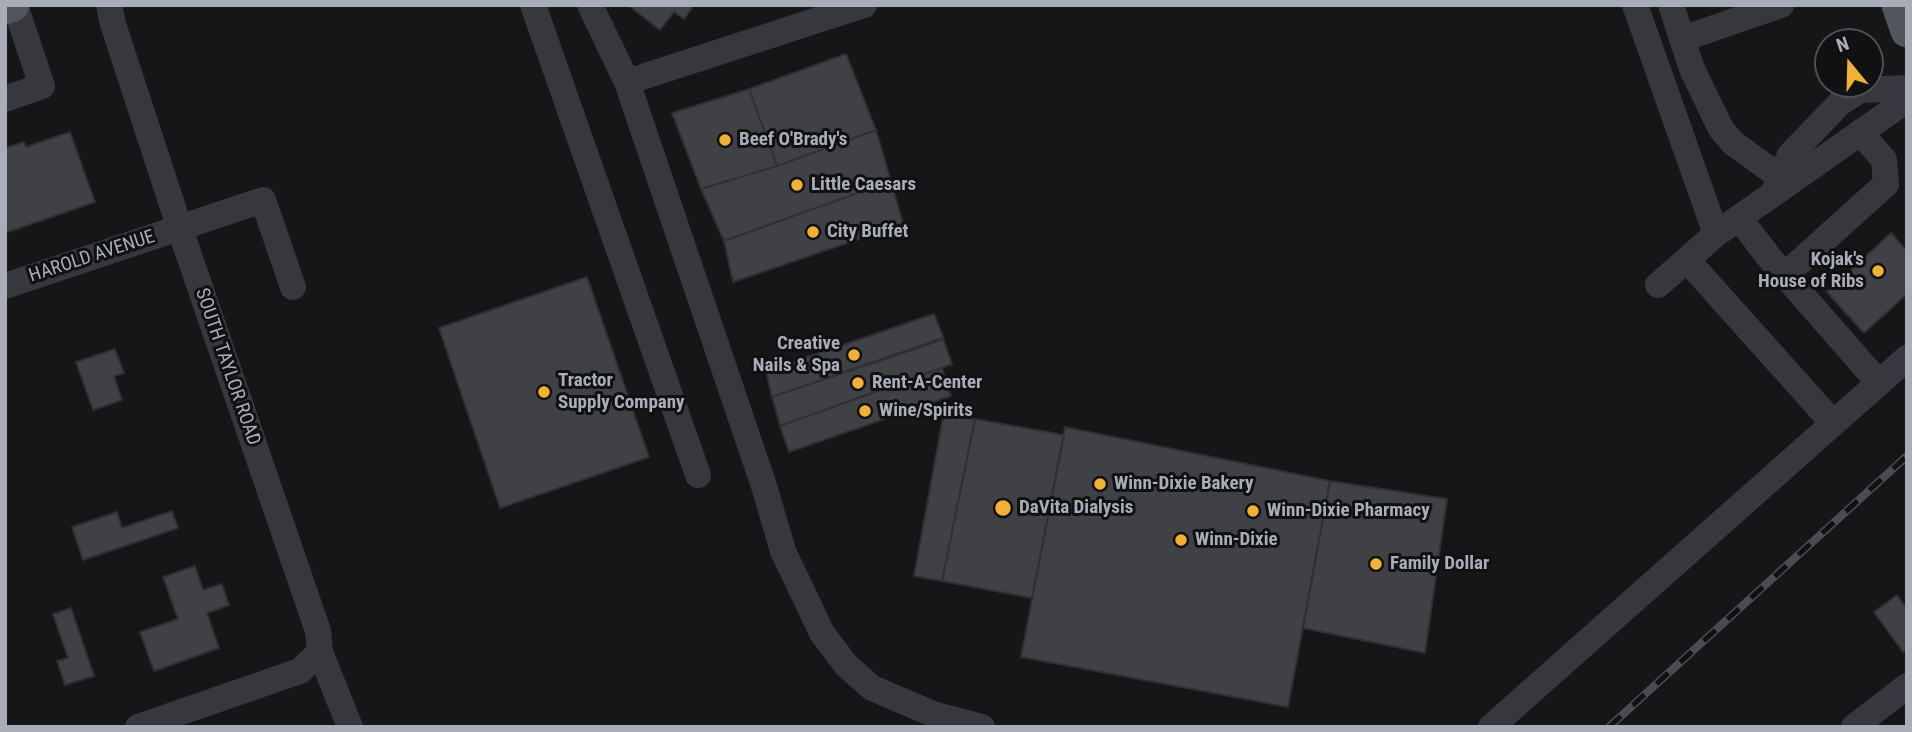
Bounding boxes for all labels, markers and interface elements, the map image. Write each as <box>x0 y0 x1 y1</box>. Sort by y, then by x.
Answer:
north arrow <box>1814 28 1884 98</box>
text: N <box>1833 32 1852 57</box>
place label: Beef O'Brady's <box>739 129 847 151</box>
marker: Beef O'Brady's <box>717 132 733 148</box>
place label: Little Caesars <box>811 174 916 196</box>
marker: Little Caesars <box>789 177 805 193</box>
place label: City Buffet <box>827 221 908 243</box>
marker: City Buffet <box>805 224 821 240</box>
street label: HAROLD AVENUE <box>26 226 158 288</box>
place label: Kojak's House of Ribs <box>1758 249 1864 293</box>
marker: Kojak's House of Ribs <box>1870 263 1886 279</box>
street label: SOUTH TAYLOR ROAD <box>189 285 265 449</box>
place label: Creative Nails & Spa <box>753 333 840 377</box>
marker: Creative Nails & Spa <box>846 347 862 363</box>
place label: Tractor Supply Company <box>558 370 685 414</box>
place label: Rent-A-Center <box>872 372 982 394</box>
marker: Rent-A-Center <box>850 375 866 391</box>
marker: Tractor Supply Company <box>536 384 552 400</box>
place label: Wine/Spirits <box>879 400 973 422</box>
marker: Wine/Spirits <box>857 403 873 419</box>
place label: Winn-Dixie Bakery <box>1114 473 1253 495</box>
marker: Winn-Dixie Bakery <box>1092 476 1108 492</box>
place label: DaVita Dialysis <box>1019 497 1133 519</box>
marker: DaVita Dialysis <box>993 498 1013 518</box>
place label: Winn-Dixie Pharmacy <box>1267 500 1430 522</box>
marker: Winn-Dixie Pharmacy <box>1245 503 1261 519</box>
place label: Winn-Dixie <box>1195 529 1278 551</box>
marker: Winn-Dixie <box>1173 532 1189 548</box>
place label: Family Dollar <box>1390 553 1489 575</box>
marker: Family Dollar <box>1368 556 1384 572</box>

